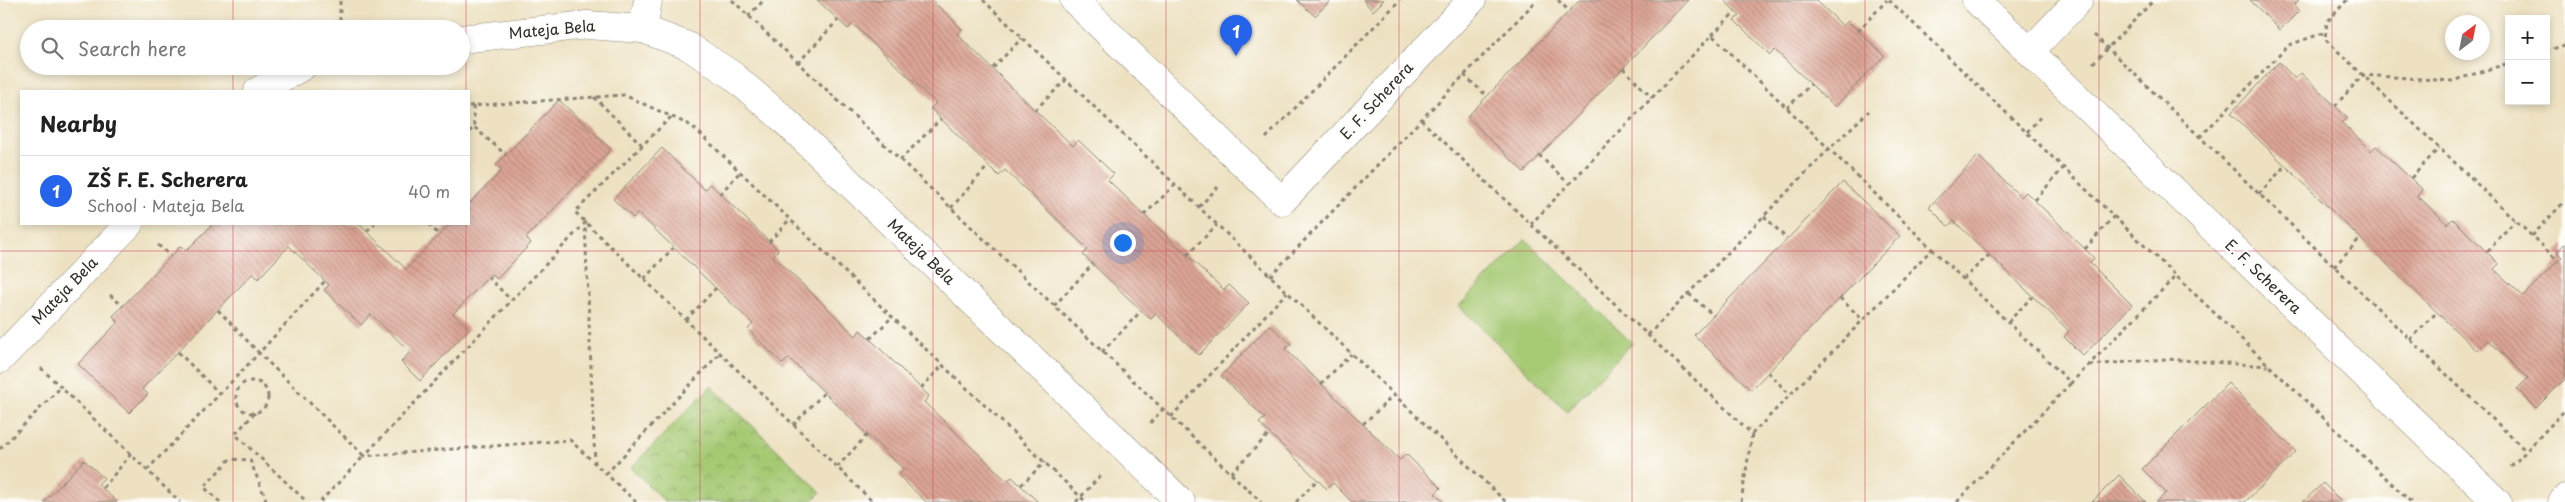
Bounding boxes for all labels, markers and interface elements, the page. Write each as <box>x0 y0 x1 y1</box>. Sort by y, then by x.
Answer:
street label: Mateja Bela <box>508 13 597 44</box>
pin: 1 <box>1220 15 1252 56</box>
north arrow <box>2445 15 2490 60</box>
map controls <box>2505 15 2550 105</box>
button: + <box>2505 15 2550 60</box>
search box <box>20 20 470 75</box>
icon: search <box>38 34 66 62</box>
text: Search here <box>78 34 187 62</box>
street label: E. F. Scherera <box>1334 55 1419 144</box>
button: − <box>2505 60 2550 105</box>
text: Nearby <box>40 107 117 139</box>
text: ZŠ F. E. Scherera <box>87 165 248 193</box>
text: 1 <box>52 179 60 203</box>
text: 40 m <box>408 179 450 203</box>
text: School · Mateja Bela <box>87 193 244 217</box>
street label: Mateja Bela <box>883 213 962 290</box>
your location <box>1110 230 1136 256</box>
street label: E. F. Scherera <box>2221 233 2308 319</box>
street label: Mateja Bela <box>26 250 103 329</box>

